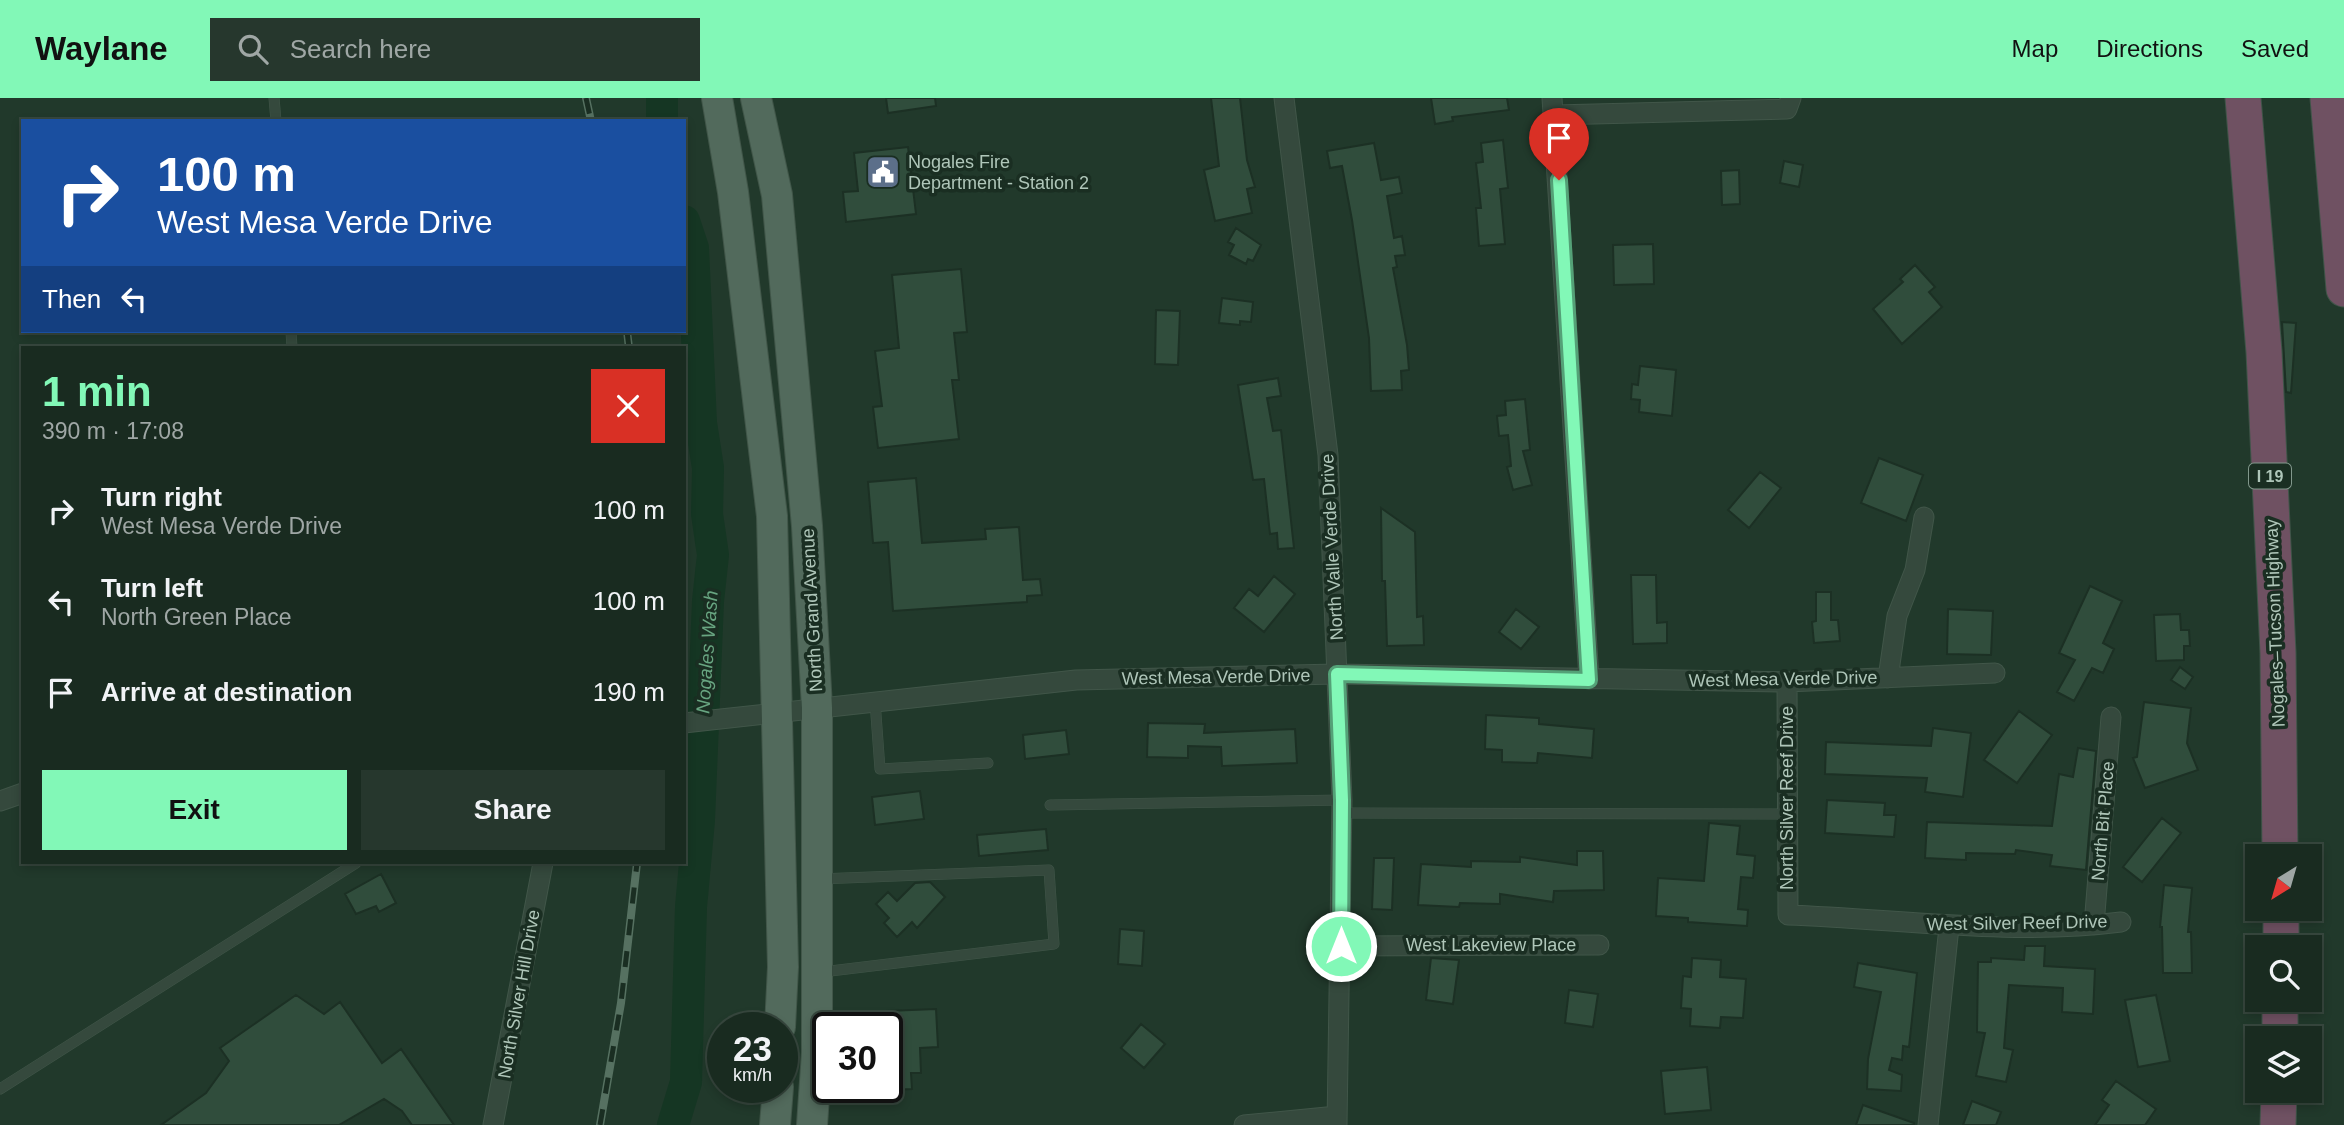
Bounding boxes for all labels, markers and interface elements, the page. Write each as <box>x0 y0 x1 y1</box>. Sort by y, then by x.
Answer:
search box <box>210 18 700 81</box>
text: Waylane <box>35 30 168 67</box>
icon: search <box>234 30 272 68</box>
text: Search here <box>290 34 431 64</box>
text: Map <box>2012 35 2058 62</box>
text: Directions <box>2096 35 2203 62</box>
text: Saved <box>2241 35 2309 62</box>
pin <box>1529 108 1589 180</box>
icon: arrive <box>1540 119 1578 157</box>
icon: right <box>42 147 133 238</box>
text: 100 m <box>157 147 296 201</box>
place label: Nogales Fire Department - Station 2 <box>908 152 1089 193</box>
public building icon: Nogales Fire Department - Station 2 <box>864 153 902 191</box>
text: West Mesa Verde Drive <box>157 204 493 240</box>
icon: left <box>115 280 153 318</box>
text: Then <box>42 284 101 314</box>
text: 1 min <box>42 368 152 415</box>
button: close <box>591 369 665 443</box>
text: 390 m · 17:08 <box>42 418 184 444</box>
street label: North Valle Verde Drive <box>1317 453 1347 641</box>
road number: I 19 <box>2249 464 2291 488</box>
text: Turn right <box>101 482 222 512</box>
icon: right <box>42 492 80 530</box>
text: 100 m <box>593 495 665 525</box>
text: West Mesa Verde Drive <box>101 513 342 539</box>
street label: Nogales–Tucson Highway <box>2261 518 2289 728</box>
street label: North Grand Avenue <box>798 528 826 692</box>
text: Turn left <box>101 573 203 603</box>
icon: left <box>42 583 80 621</box>
text: 100 m <box>593 586 665 616</box>
water label: Nogales Wash <box>692 590 722 714</box>
text: North Green Place <box>101 604 291 630</box>
street label: West Mesa Verde Drive <box>1121 665 1311 689</box>
street label: West Mesa Verde Drive <box>1688 667 1878 691</box>
icon: arrive <box>42 674 80 712</box>
text: Arrive at destination <box>101 677 352 707</box>
text: 190 m <box>593 677 665 707</box>
street label: North Silver Reef Drive <box>1777 706 1797 890</box>
street label: North Bit Place <box>2088 760 2118 882</box>
button: Exit <box>42 770 347 850</box>
button: Share <box>361 770 665 850</box>
north arrow <box>2245 844 2322 920</box>
map controls <box>2245 844 2322 1103</box>
street label: North Silver Hill Drive <box>494 908 544 1080</box>
position arrow <box>1304 909 1378 983</box>
street label: West Silver Reef Drive <box>1926 911 2108 935</box>
street label: West Lakeview Place <box>1406 935 1576 955</box>
button: search <box>2245 935 2322 1012</box>
speed limit sign: 30 <box>812 1012 903 1103</box>
button: layers <box>2245 1026 2322 1103</box>
text: 23 <box>733 1029 772 1068</box>
text: km/h <box>733 1065 772 1085</box>

